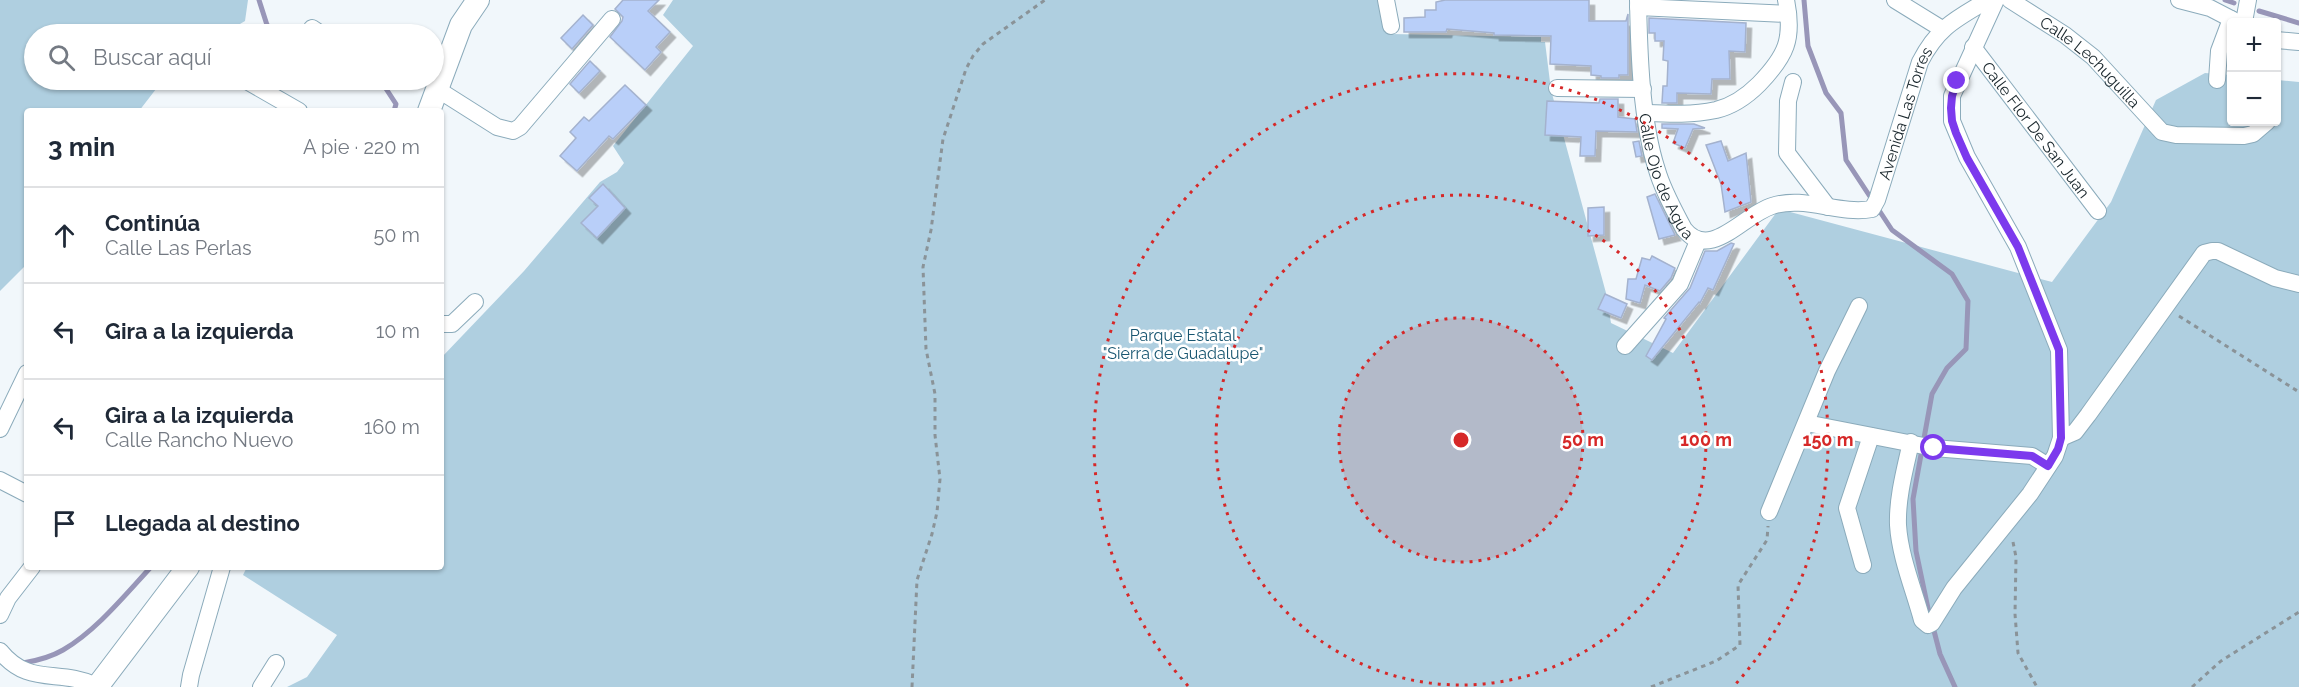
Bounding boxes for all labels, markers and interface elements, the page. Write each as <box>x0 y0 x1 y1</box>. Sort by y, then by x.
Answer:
street label: Calle Lechuguilla <box>2036 13 2144 112</box>
map controls <box>2227 18 2281 126</box>
button: + <box>2227 18 2281 72</box>
search box <box>24 24 444 90</box>
icon: search <box>45 41 78 74</box>
street label: Avenida Las Torres <box>1875 43 1937 182</box>
text: Buscar aquí <box>93 44 212 70</box>
street label: Calle Flor De San Juan <box>1978 58 2094 202</box>
route end <box>1943 67 1969 93</box>
button: − <box>2227 72 2281 126</box>
street label: Calle Ojo de Agua <box>1635 112 1697 243</box>
text: 3 min <box>48 132 115 162</box>
text: A pie · 220 m <box>303 135 420 159</box>
text: Continúa <box>105 210 200 236</box>
icon: ahead <box>48 219 81 252</box>
text: 50 m <box>373 223 420 247</box>
text: Calle Las Perlas <box>105 236 252 260</box>
icon: left <box>48 315 81 348</box>
text: Gira a la izquierda <box>105 318 294 344</box>
text: 10 m <box>376 319 420 343</box>
park label: Parque Estatal "Sierra de Guadalupe" <box>1103 326 1263 363</box>
text: Gira a la izquierda <box>105 402 294 428</box>
icon: left <box>48 411 81 444</box>
text: 160 m <box>364 415 420 439</box>
text: Calle Rancho Nuevo <box>105 428 293 452</box>
text: 50 m <box>1562 429 1604 450</box>
text: 100 m <box>1680 429 1732 450</box>
text: 150 m <box>1803 429 1854 450</box>
centre of rings <box>1451 430 1471 450</box>
route start <box>1920 434 1946 460</box>
icon: arrive <box>48 507 81 540</box>
text: Llegada al destino <box>105 510 300 536</box>

